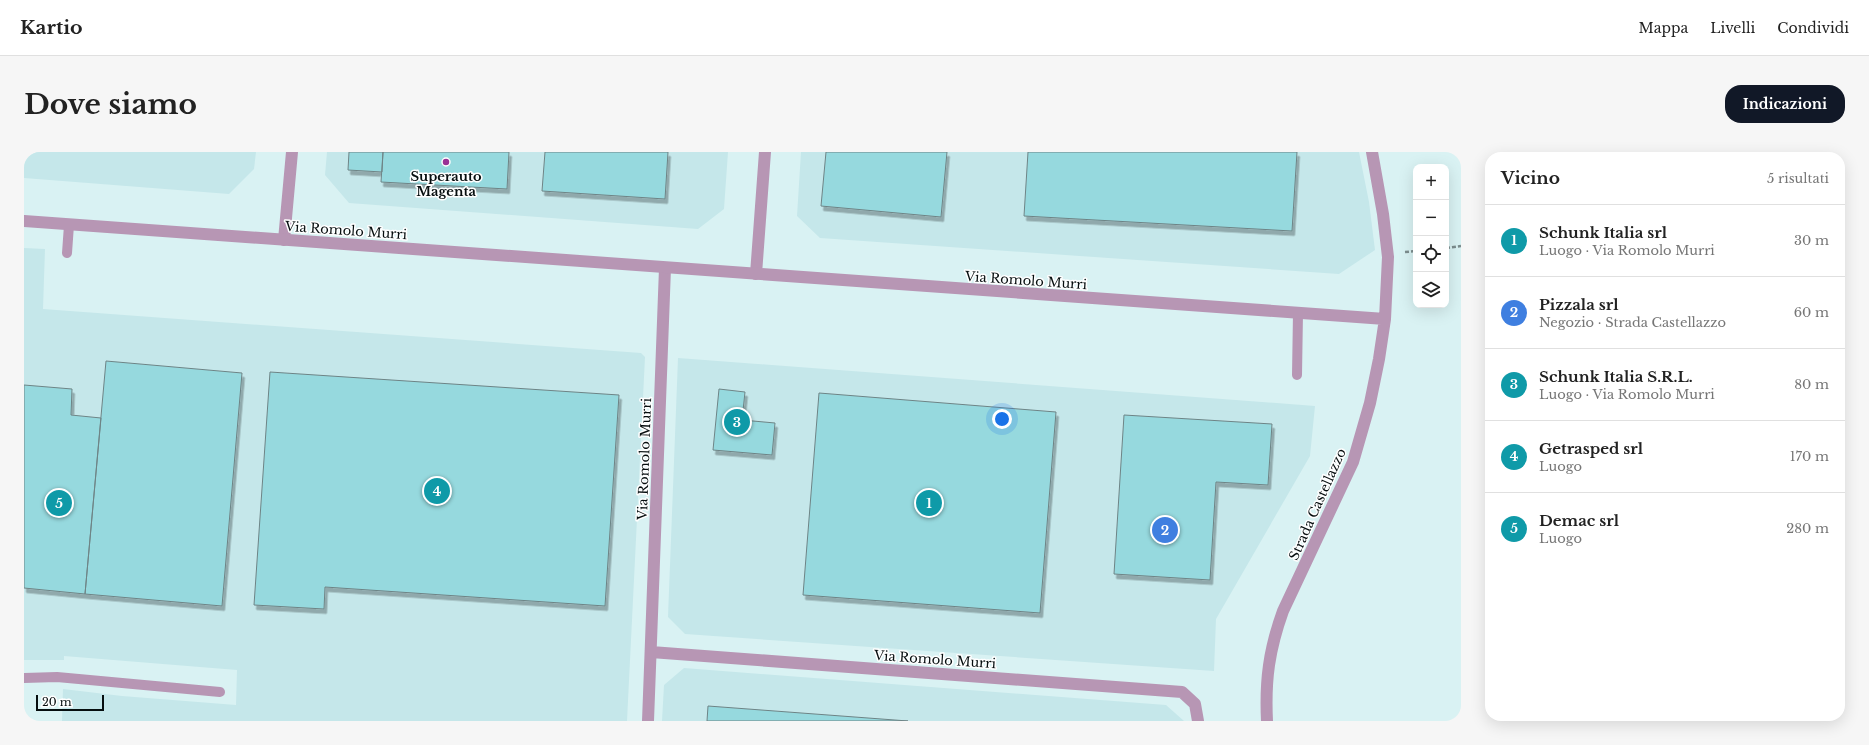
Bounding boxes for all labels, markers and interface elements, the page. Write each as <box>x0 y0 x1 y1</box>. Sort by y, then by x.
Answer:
text: Kartio <box>20 16 83 39</box>
text: Mappa <box>1638 19 1688 37</box>
text: Livelli <box>1710 19 1755 37</box>
text: Condividi <box>1777 19 1849 37</box>
button: Indicazioni <box>1725 85 1845 123</box>
text: Dove siamo <box>24 87 197 122</box>
marker: Superauto Magenta <box>441 157 451 167</box>
map controls <box>1413 164 1449 308</box>
button: + <box>1413 164 1449 200</box>
place label: Superauto Magenta <box>410 168 482 200</box>
text: Vicino <box>1501 168 1560 189</box>
text: 5 risultati <box>1767 170 1829 187</box>
button: − <box>1413 200 1449 236</box>
street label: Via Romolo Murri <box>283 218 408 243</box>
text: Schunk Italia srl <box>1539 223 1667 242</box>
text: 1 <box>1511 232 1517 249</box>
text: 30 m <box>1794 232 1829 249</box>
button: locate <box>1413 236 1449 272</box>
text: Luogo · Via Romolo Murri <box>1539 242 1715 259</box>
street label: Via Romolo Murri <box>963 268 1088 293</box>
button: layers <box>1413 272 1449 308</box>
text: Pizzala srl <box>1539 295 1619 314</box>
text: 2 <box>1510 304 1518 321</box>
text: 60 m <box>1794 304 1829 321</box>
text: Negozio · Strada Castellazzo <box>1539 314 1726 331</box>
text: Schunk Italia S.R.L. <box>1539 367 1693 386</box>
text: 3 <box>1510 376 1518 393</box>
text: 80 m <box>1794 376 1829 393</box>
text: Luogo · Via Romolo Murri <box>1539 386 1715 403</box>
street label: Via Romolo Murri <box>634 397 655 521</box>
pin: 3 <box>724 407 750 437</box>
your location <box>992 409 1012 429</box>
text: Getrasped srl <box>1539 439 1643 458</box>
street label: Strada Castellazzo <box>1285 446 1350 563</box>
text: 4 <box>1510 448 1518 465</box>
text: 170 m <box>1790 448 1829 465</box>
text: Luogo <box>1539 458 1582 475</box>
pin: 4 <box>424 476 450 506</box>
pin: 5 <box>46 488 72 518</box>
pin: 1 <box>916 488 942 518</box>
text: Demac srl <box>1539 511 1619 530</box>
pin: 2 <box>1152 515 1178 545</box>
text: 5 <box>1510 520 1518 537</box>
text: 280 m <box>1786 520 1829 537</box>
text: Luogo <box>1539 530 1582 547</box>
street label: Via Romolo Murri <box>872 647 997 672</box>
scale bar <box>36 693 104 712</box>
text: 20 m <box>42 695 72 709</box>

